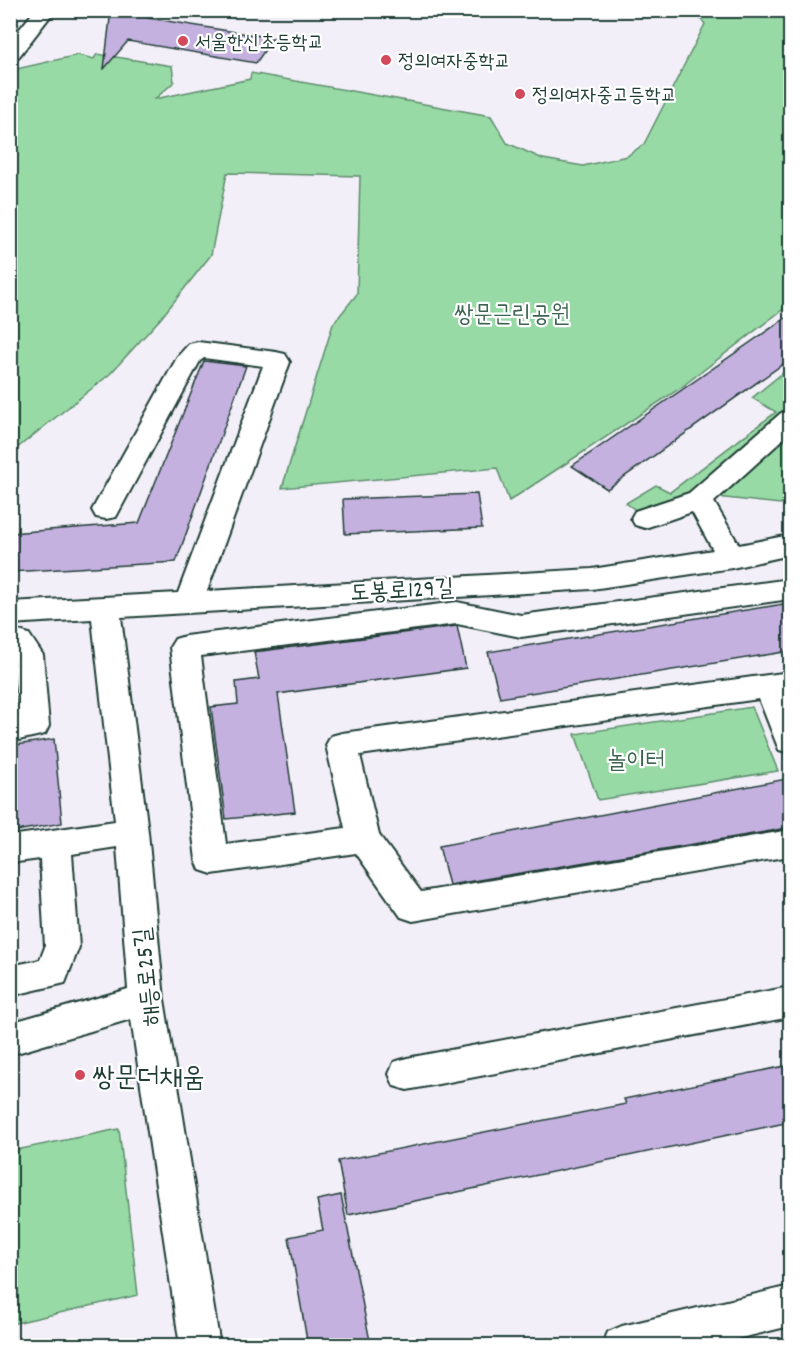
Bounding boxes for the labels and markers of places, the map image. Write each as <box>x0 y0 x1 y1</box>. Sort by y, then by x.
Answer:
place label: 서울한신초등학교 <box>195 30 324 58</box>
marker: 서울한신초등학교 <box>176 34 190 48</box>
place label: 정의여자중학교 <box>398 49 511 77</box>
marker: 정의여자중학교 <box>379 53 393 67</box>
place label: 정의여자중고등학교 <box>532 83 677 111</box>
marker: 정의여자중고등학교 <box>513 87 527 101</box>
place label: 쌍문더채움 <box>92 1060 205 1100</box>
marker: 쌍문더채움 <box>73 1068 87 1082</box>

